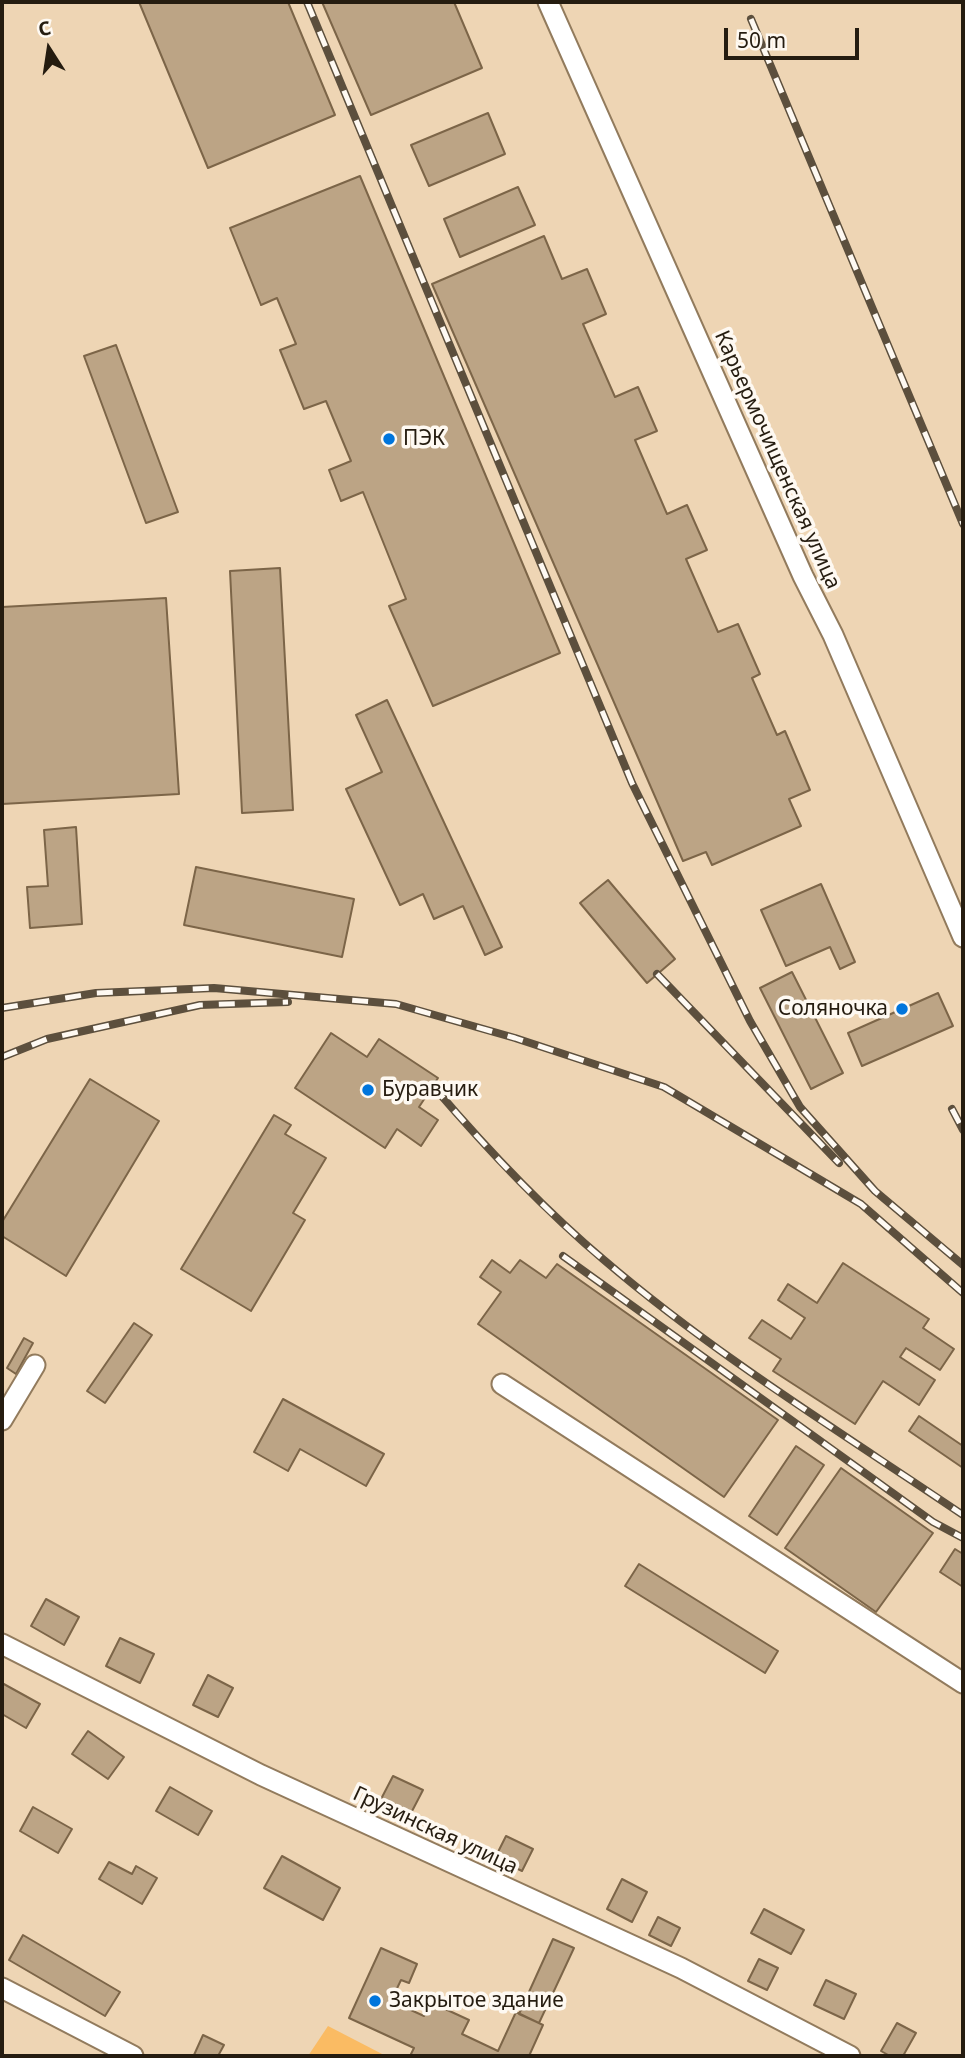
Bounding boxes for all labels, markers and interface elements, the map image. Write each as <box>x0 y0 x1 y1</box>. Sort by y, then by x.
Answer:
north arrow <box>14 14 84 84</box>
text: С <box>36 14 53 42</box>
scale bar <box>727 14 862 58</box>
text: 50 m <box>737 26 786 54</box>
street label: Карьермочищенская улица <box>709 327 845 593</box>
place label: ПЭК <box>403 426 445 452</box>
marker: ПЭК <box>381 431 397 447</box>
place label: Соляночка <box>778 996 888 1022</box>
marker: Соляночка <box>894 1001 910 1017</box>
place label: Буравчик <box>382 1077 478 1103</box>
marker: Буравчик <box>360 1082 376 1098</box>
street label: Грузинская улица <box>349 1782 521 1880</box>
place label: Закрытое здание <box>389 1988 564 2014</box>
marker: Закрытое здание <box>367 1993 383 2009</box>

